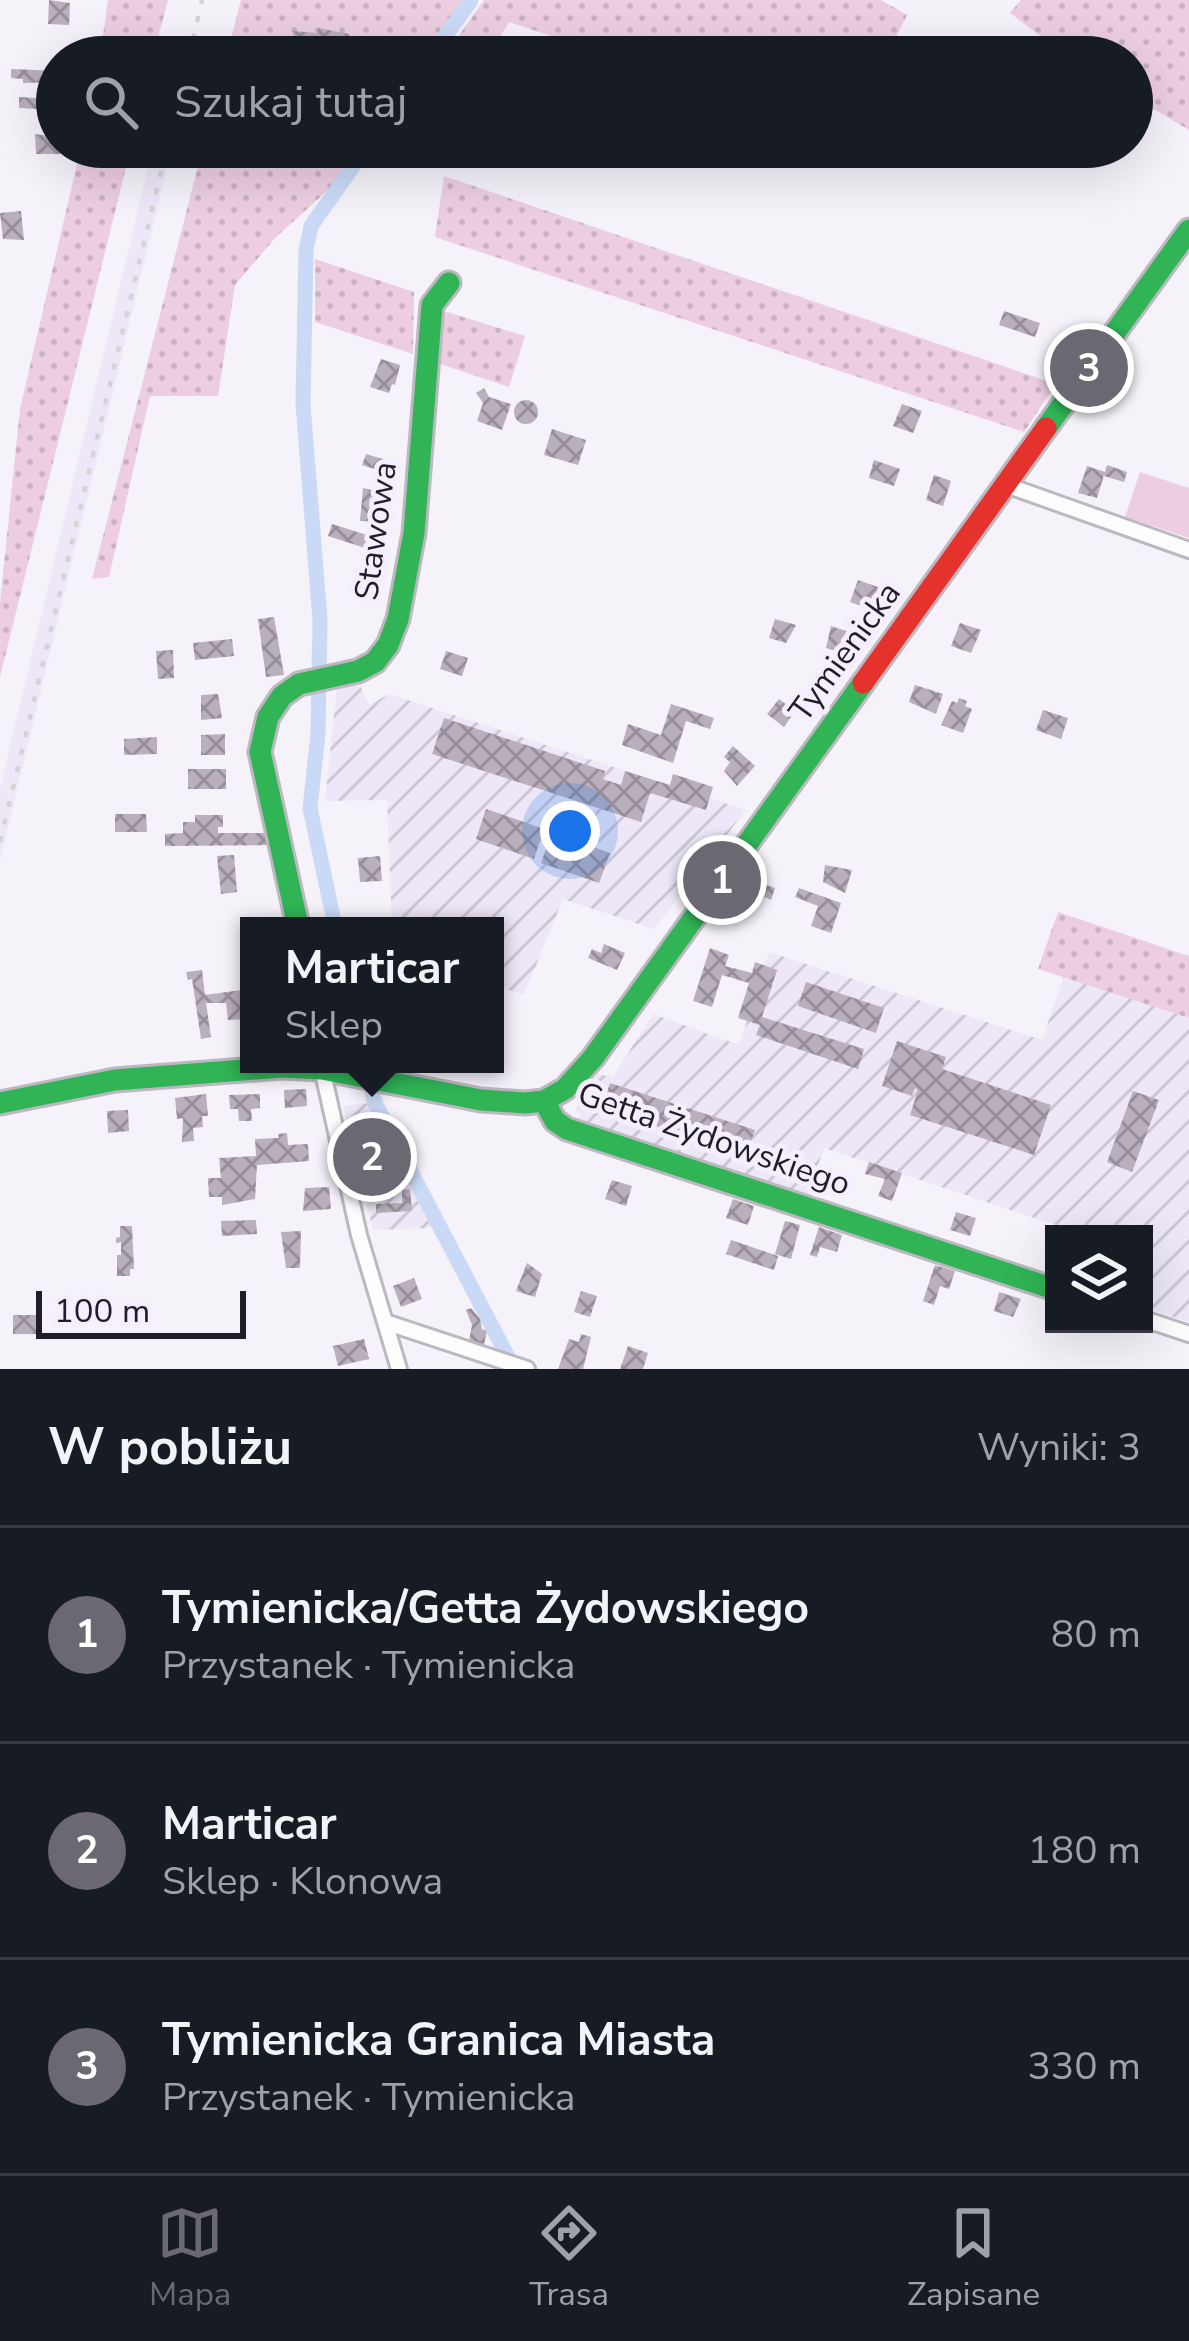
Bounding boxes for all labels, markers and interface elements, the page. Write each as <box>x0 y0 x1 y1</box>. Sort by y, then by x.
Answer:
search box <box>36 36 1153 168</box>
icon: search <box>78 69 144 135</box>
text: Szukaj tutaj <box>174 72 407 133</box>
pin: 3 <box>1050 323 1128 413</box>
street label: Stawowa <box>344 459 408 603</box>
street label: Tymienicka <box>779 573 911 731</box>
your location <box>540 801 600 861</box>
pin: 1 <box>683 835 761 925</box>
popup <box>240 917 504 1073</box>
text: Marticar <box>285 938 459 999</box>
text: Sklep <box>285 999 383 1052</box>
street label: Getta Żydowskiego <box>572 1071 856 1207</box>
pin: 2 <box>333 1112 411 1202</box>
map controls <box>1045 1225 1153 1333</box>
button: layers <box>1045 1225 1153 1333</box>
scale bar <box>36 1285 246 1338</box>
text: 100 m <box>54 1289 150 1334</box>
text: W pobliżu <box>48 1412 292 1482</box>
text: Wyniki: 3 <box>977 1421 1141 1474</box>
text: Tymienicka/Getta Żydowskiego <box>162 1578 809 1639</box>
text: 1 <box>75 1608 99 1661</box>
text: 80 m <box>1051 1608 1141 1661</box>
text: Przystanek · Tymienicka <box>162 1639 575 1692</box>
text: Marticar <box>162 1794 337 1855</box>
text: 2 <box>75 1824 99 1877</box>
text: 180 m <box>1027 1824 1141 1877</box>
text: Sklep · Klonowa <box>162 1855 443 1908</box>
text: Tymienicka Granica Miasta <box>162 2010 715 2071</box>
text: 3 <box>75 2040 99 2093</box>
text: 330 m <box>1027 2040 1141 2093</box>
text: Przystanek · Tymienicka <box>162 2071 575 2124</box>
tab: Mapa <box>149 2200 231 2317</box>
tab: Trasa <box>529 2200 609 2317</box>
tab: Zapisane <box>907 2200 1040 2317</box>

